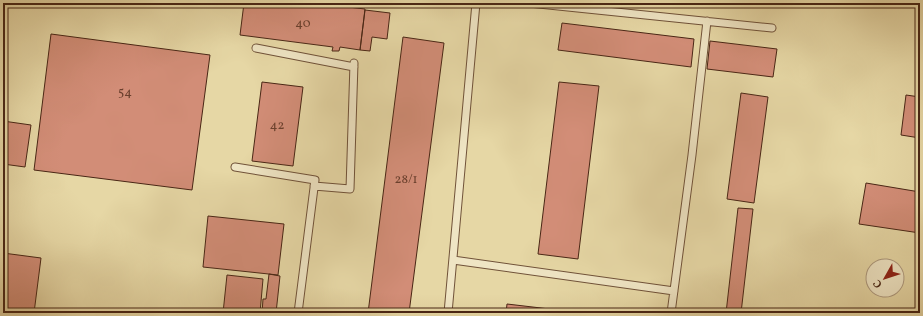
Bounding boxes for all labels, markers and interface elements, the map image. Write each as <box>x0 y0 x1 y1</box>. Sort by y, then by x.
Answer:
house number: 40 <box>295 15 311 33</box>
house number: 54 <box>118 84 132 102</box>
house number: 42 <box>270 117 284 135</box>
house number: 28/1 <box>395 171 417 189</box>
north arrow <box>865 258 905 298</box>
text: С <box>870 276 886 291</box>

